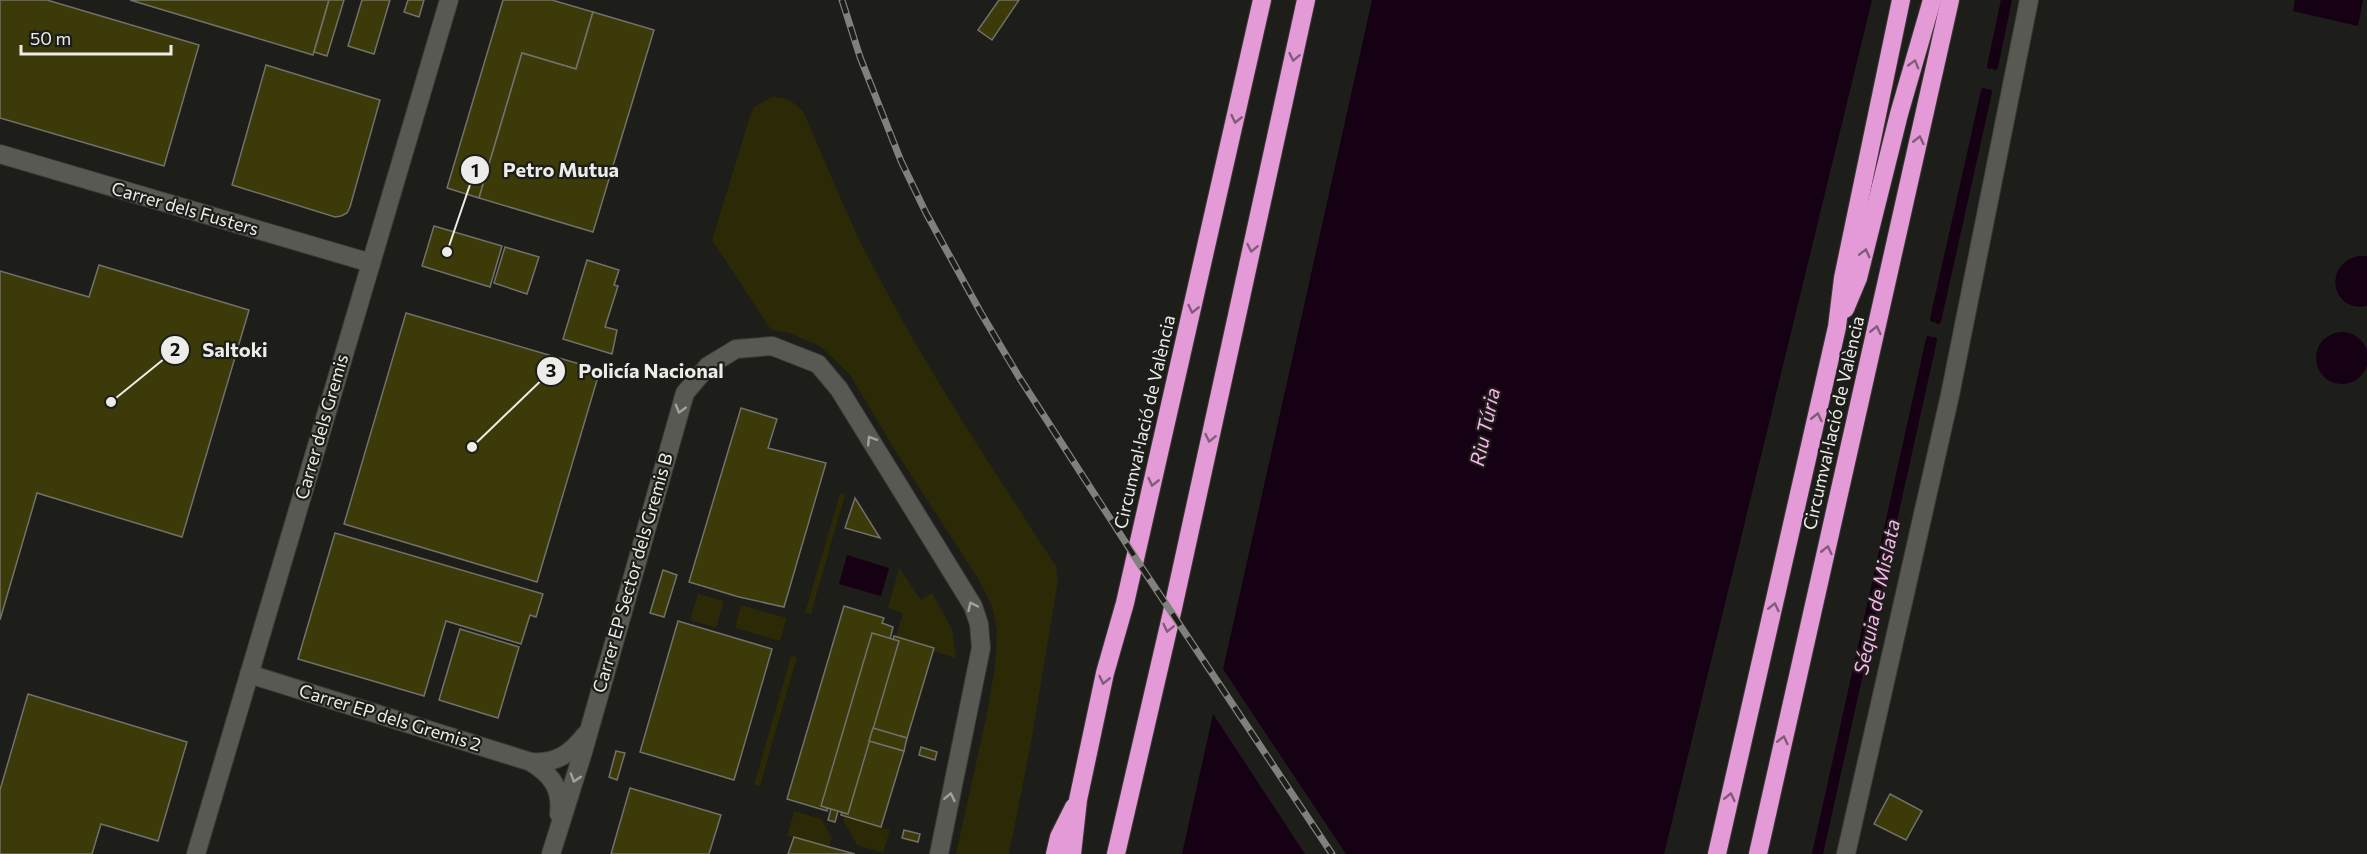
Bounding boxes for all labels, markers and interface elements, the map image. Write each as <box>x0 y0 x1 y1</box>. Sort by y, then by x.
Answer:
scale bar <box>21 18 171 56</box>
text: 50 m <box>30 27 71 49</box>
one-way arrow <box>1288 52 1301 62</box>
one-way arrow <box>1907 59 1919 70</box>
one-way arrow <box>1230 113 1243 123</box>
one-way arrow <box>1911 135 1924 145</box>
callout: Petro Mutua <box>460 151 631 189</box>
text: Petro Mutua <box>503 157 619 181</box>
text: 1 <box>471 159 479 181</box>
street label: Carrer dels Fusters <box>109 176 261 240</box>
one-way arrow <box>1246 242 1259 252</box>
one-way arrow <box>1857 248 1870 258</box>
one-way arrow <box>1187 304 1200 314</box>
street label: Circumval·lació de València <box>1109 313 1179 531</box>
street label: Circumval·lació de València <box>1798 314 1868 532</box>
one-way arrow <box>1869 326 1882 336</box>
callout: Saltoki <box>160 331 279 369</box>
text: Saltoki <box>202 337 268 361</box>
text: 2 <box>170 338 180 360</box>
street label: Carrer dels Gremis <box>290 352 352 502</box>
callout: Policía Nacional <box>536 352 736 390</box>
text: Policía Nacional <box>578 358 724 382</box>
text: 3 <box>546 359 556 381</box>
water label: Riu Túria <box>1464 385 1504 468</box>
one-way arrow <box>675 403 687 414</box>
one-way arrow <box>1810 412 1823 422</box>
one-way arrow <box>1205 433 1218 443</box>
one-way arrow <box>866 436 878 446</box>
street label: Carrer EP Sector dels Gremis B <box>587 450 677 695</box>
one-way arrow <box>1147 477 1160 487</box>
water label: Séquia de Mislata <box>1848 517 1904 677</box>
one-way arrow <box>1819 545 1832 555</box>
one-way arrow <box>968 602 980 613</box>
one-way arrow <box>1766 602 1779 612</box>
one-way arrow <box>1163 623 1176 633</box>
one-way arrow <box>1098 674 1111 684</box>
street label: Carrer EP dels Gremis 2 <box>297 679 484 755</box>
one-way arrow <box>1776 735 1789 745</box>
one-way arrow <box>570 772 582 783</box>
one-way arrow <box>943 792 956 802</box>
one-way arrow <box>1723 792 1736 802</box>

